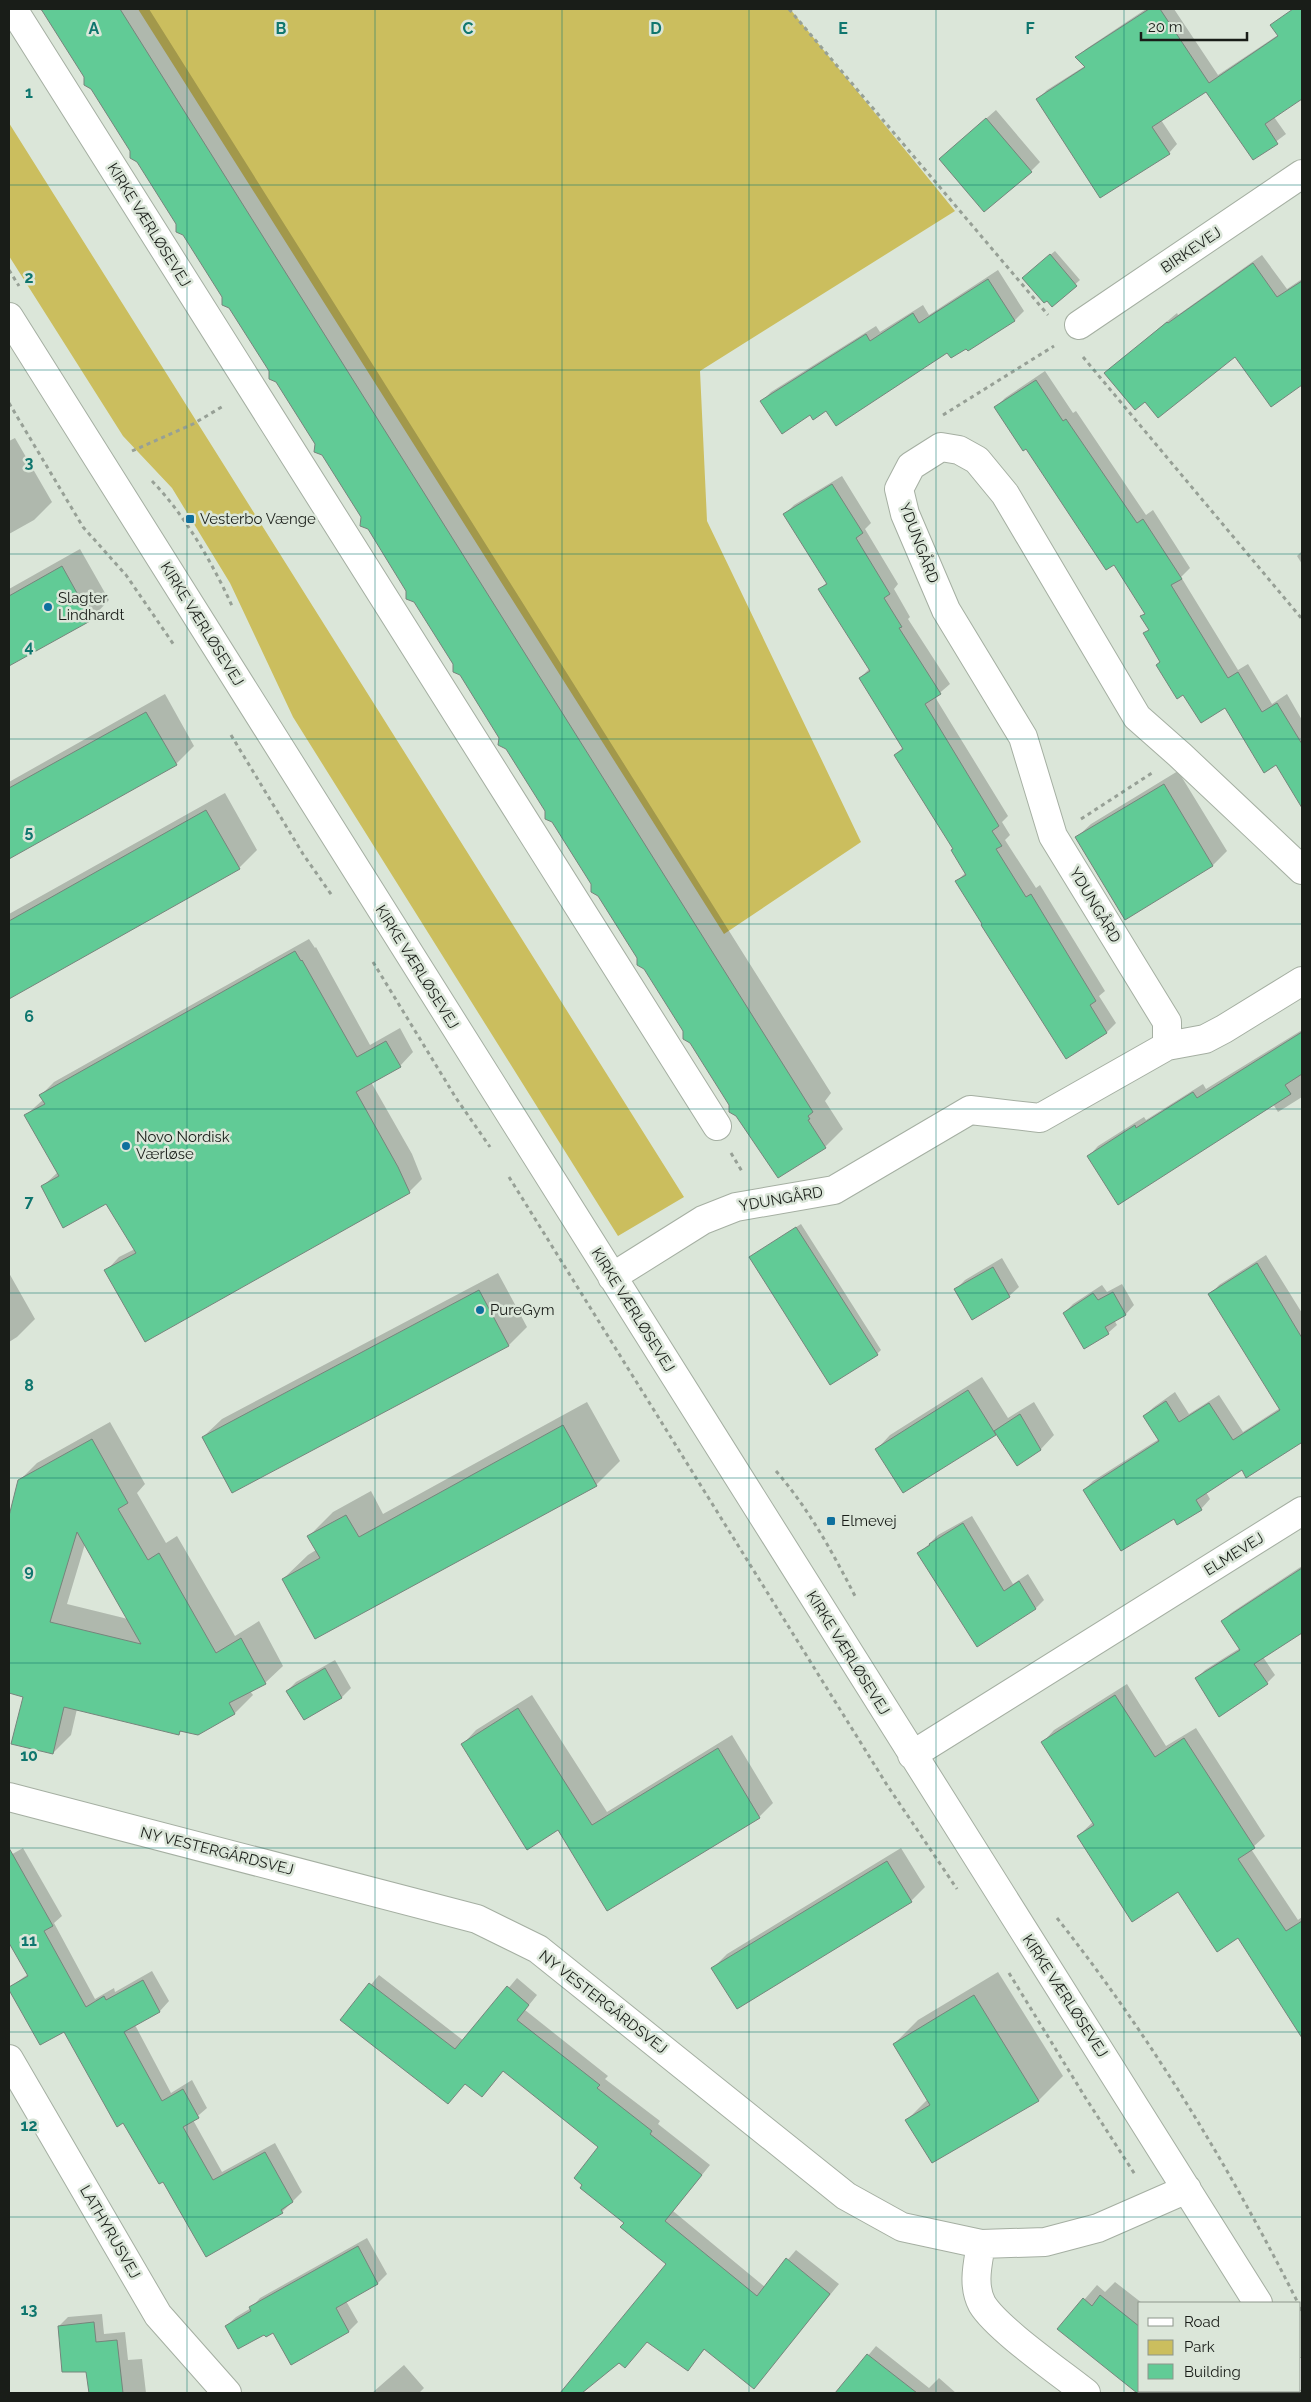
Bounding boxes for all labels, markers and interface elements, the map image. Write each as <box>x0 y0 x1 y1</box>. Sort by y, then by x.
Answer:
scale bar <box>1141 10 1247 42</box>
text: 20 m <box>1148 18 1183 36</box>
text: A <box>89 19 100 38</box>
text: B <box>276 19 287 38</box>
text: C <box>463 19 474 38</box>
text: D <box>650 19 662 38</box>
text: E <box>838 19 848 38</box>
text: F <box>1025 19 1035 38</box>
text: 1 <box>25 83 33 102</box>
street label: KIRKE VÆRLØSEVEJ <box>104 160 194 290</box>
street label: BIRKEVEJ <box>1157 223 1225 277</box>
text: 2 <box>24 268 34 287</box>
text: 3 <box>25 453 34 472</box>
street label: YDUNGÅRD <box>895 500 943 586</box>
place label: Vesterbo Vænge <box>200 510 316 528</box>
marker: Vesterbo Vænge <box>184 513 196 525</box>
street label: KIRKE VÆRLØSEVEJ <box>157 559 247 689</box>
place label: Slagter Lindhardt <box>58 589 124 624</box>
marker: Slagter Lindhardt <box>42 601 54 613</box>
text: 4 <box>24 637 34 656</box>
text: 5 <box>25 822 34 841</box>
street label: YDUNGÅRD <box>1065 864 1125 946</box>
street label: KIRKE VÆRLØSEVEJ <box>372 902 462 1032</box>
text: 6 <box>24 1007 34 1026</box>
place label: Novo Nordisk Værløse <box>136 1128 230 1163</box>
marker: Novo Nordisk Værløse <box>120 1140 132 1152</box>
street label: YDUNGÅRD <box>738 1183 825 1215</box>
text: 7 <box>25 1192 34 1211</box>
street label: KIRKE VÆRLØSEVEJ <box>588 1245 678 1375</box>
place label: PureGym <box>490 1301 555 1319</box>
marker: PureGym <box>474 1304 486 1316</box>
text: 8 <box>24 1376 34 1395</box>
place label: Elmevej <box>841 1512 897 1530</box>
marker: Elmevej <box>825 1515 837 1527</box>
street label: ELMEVEJ <box>1201 1529 1267 1579</box>
text: 9 <box>24 1561 34 1580</box>
street label: KIRKE VÆRLØSEVEJ <box>803 1588 893 1718</box>
text: 10 <box>20 1746 38 1765</box>
street label: NY VESTERGÅRDSVEJ <box>138 1823 296 1879</box>
text: 11 <box>21 1931 37 1950</box>
street label: KIRKE VÆRLØSEVEJ <box>1019 1931 1111 2061</box>
street label: NY VESTERGÅRDSVEJ <box>535 1946 671 2058</box>
text: 12 <box>21 2116 37 2135</box>
street label: LATHYRUSVEJ <box>76 2182 144 2282</box>
text: 13 <box>21 2300 37 2319</box>
legend <box>1138 2302 1301 2392</box>
text: Road <box>1184 2313 1220 2331</box>
text: Park <box>1184 2338 1215 2356</box>
text: Building <box>1184 2363 1241 2381</box>

